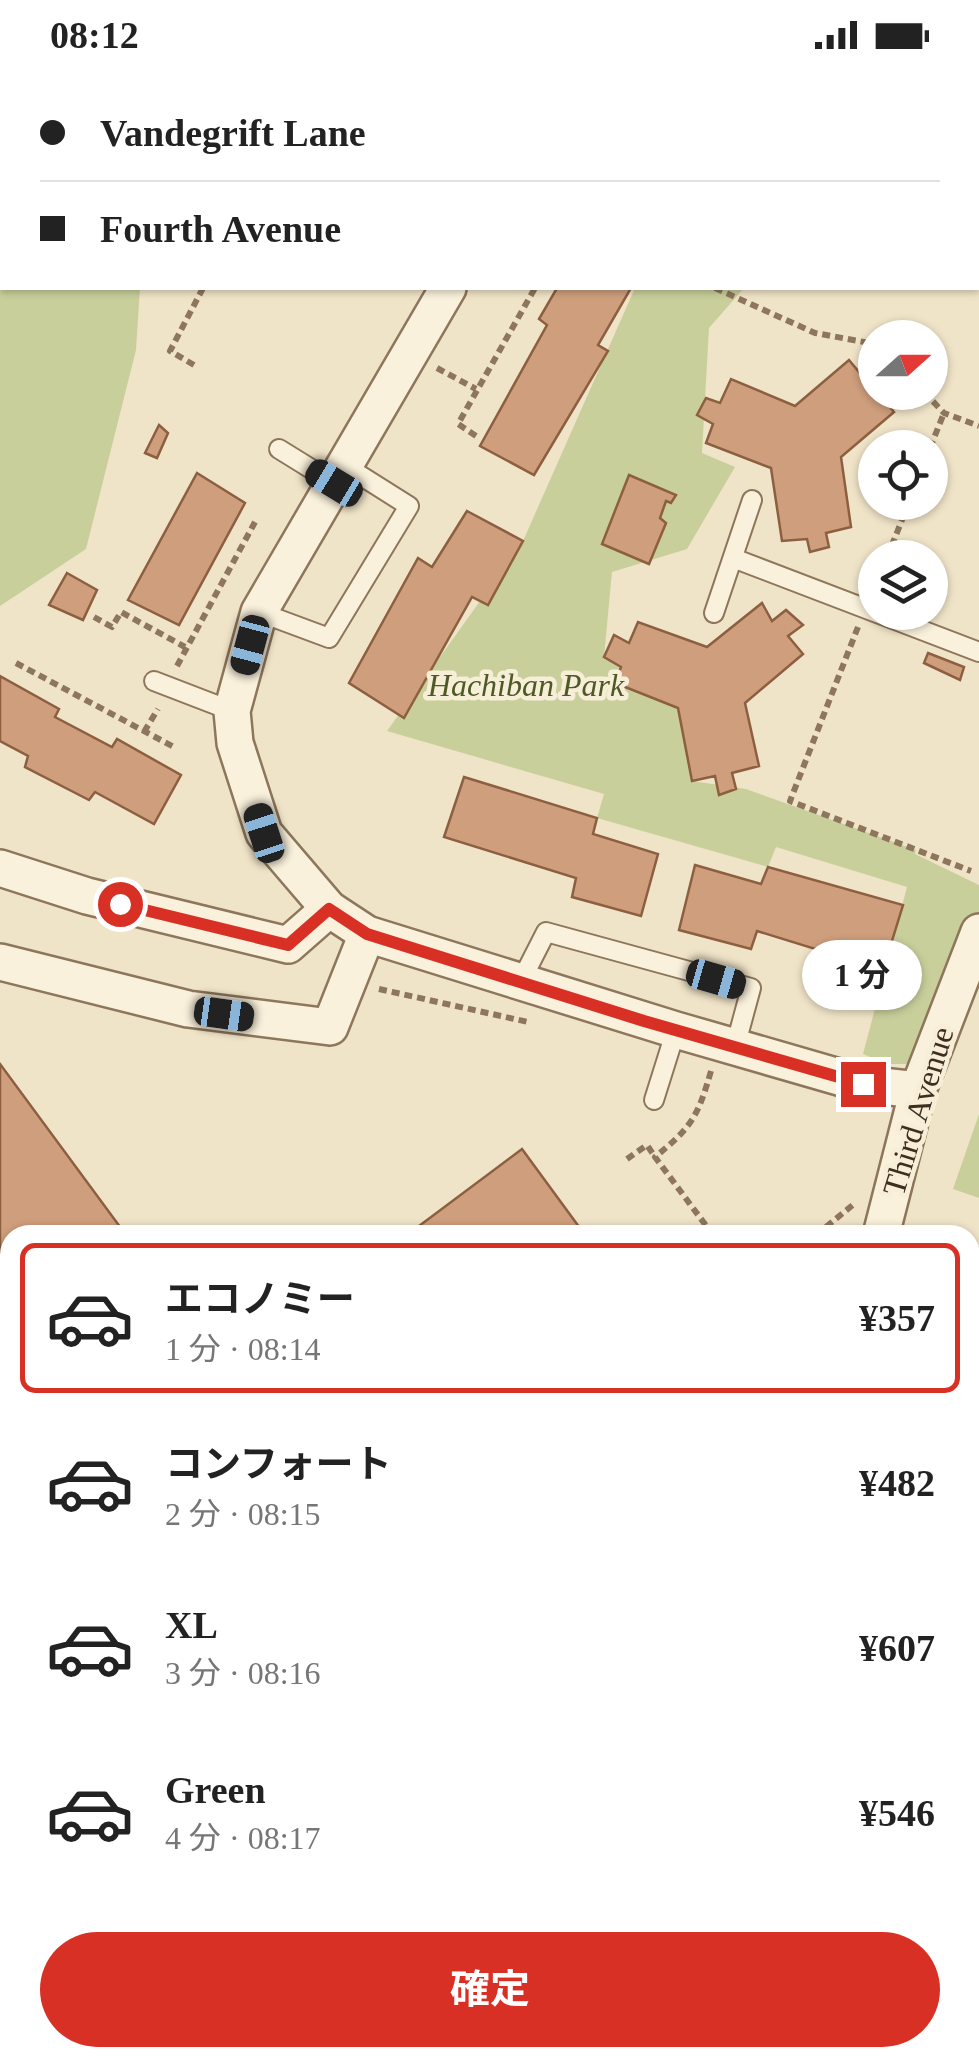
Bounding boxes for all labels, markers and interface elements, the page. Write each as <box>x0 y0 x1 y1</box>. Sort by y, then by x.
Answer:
text: 08:12 <box>50 14 139 56</box>
text: Vandegrift Lane <box>100 112 366 154</box>
text: Fourth Avenue <box>100 208 341 250</box>
north arrow <box>858 320 948 410</box>
map controls <box>858 320 948 630</box>
button: locate <box>858 430 948 520</box>
car <box>301 455 367 511</box>
button: layers <box>858 540 948 630</box>
car <box>228 612 272 678</box>
park label: Hachiban Park <box>427 667 625 703</box>
car <box>240 800 288 866</box>
route start <box>98 882 143 927</box>
callout: 1 分 <box>803 939 923 1009</box>
car <box>683 956 749 1002</box>
text: 1 分 <box>834 957 890 993</box>
car <box>192 995 256 1033</box>
street label: Third Avenue <box>875 1022 961 1200</box>
route end <box>841 1062 886 1107</box>
icon: car <box>45 1273 135 1363</box>
text: エコノミー <box>165 1278 355 1320</box>
text: ¥357 <box>859 1297 935 1339</box>
text: 1 分 · 08:14 <box>165 1331 321 1367</box>
icon: car <box>45 1438 135 1528</box>
text: コンフォート <box>165 1443 392 1485</box>
text: ¥482 <box>859 1462 935 1504</box>
text: 2 分 · 08:15 <box>165 1496 321 1532</box>
icon: car <box>45 1603 135 1693</box>
text: XL <box>165 1604 218 1646</box>
text: ¥607 <box>859 1627 935 1669</box>
text: 3 分 · 08:16 <box>165 1655 321 1691</box>
icon: car <box>45 1768 135 1858</box>
text: Green <box>165 1769 266 1811</box>
text: ¥546 <box>859 1792 935 1834</box>
text: 4 分 · 08:17 <box>165 1820 321 1856</box>
button: 確定 <box>40 1932 940 2047</box>

